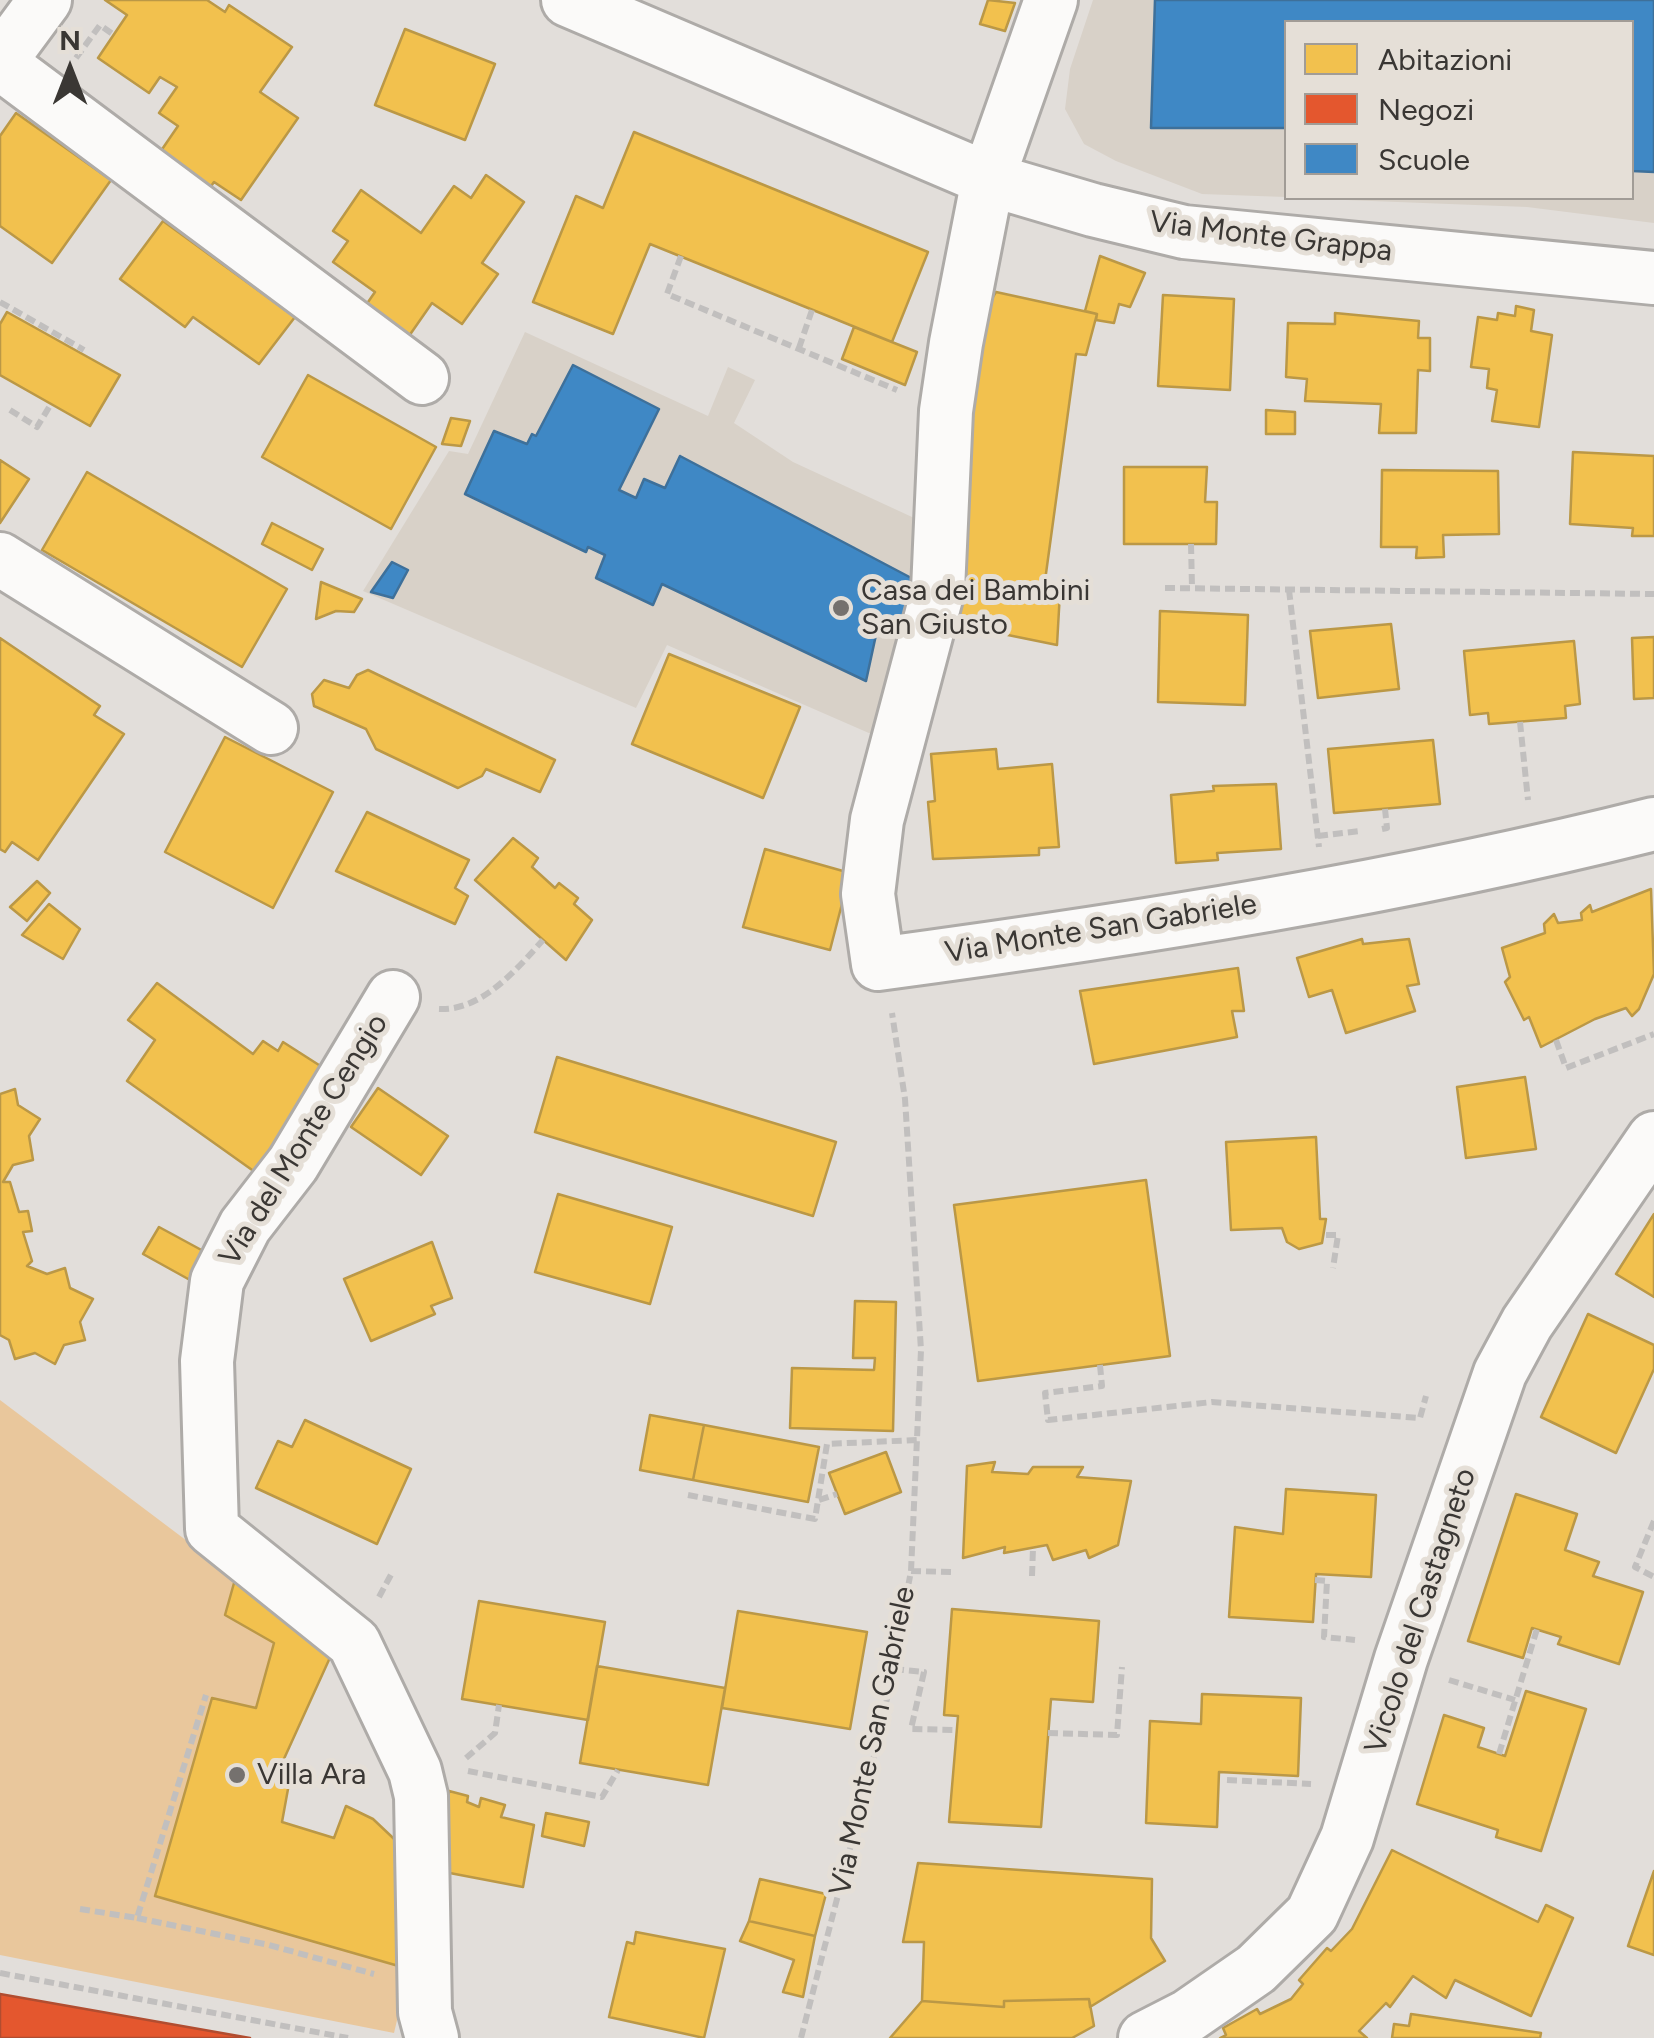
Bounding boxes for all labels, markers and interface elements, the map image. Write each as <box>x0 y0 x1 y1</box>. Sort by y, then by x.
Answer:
north arrow <box>20 20 120 120</box>
legend <box>1284 20 1634 200</box>
text: N <box>59 23 81 57</box>
text: Abitazioni <box>1378 41 1512 78</box>
text: Negozi <box>1378 91 1474 128</box>
text: Scuole <box>1378 141 1470 178</box>
street label: Via Monte Grappa <box>1148 204 1394 270</box>
place label: Casa dei Bambini San Giusto <box>861 573 1090 644</box>
marker: Casa dei Bambini San Giusto <box>830 597 852 619</box>
street label: Via Monte San Gabriele <box>943 887 1259 971</box>
street label: Via del Monte Cengio <box>212 1008 396 1272</box>
street label: Vicolo del Castagneto <box>1358 1464 1484 1758</box>
street label: Via Monte San Gabriele <box>823 1583 923 1899</box>
place label: Villa Ara <box>257 1757 366 1793</box>
marker: Villa Ara <box>226 1764 248 1786</box>

